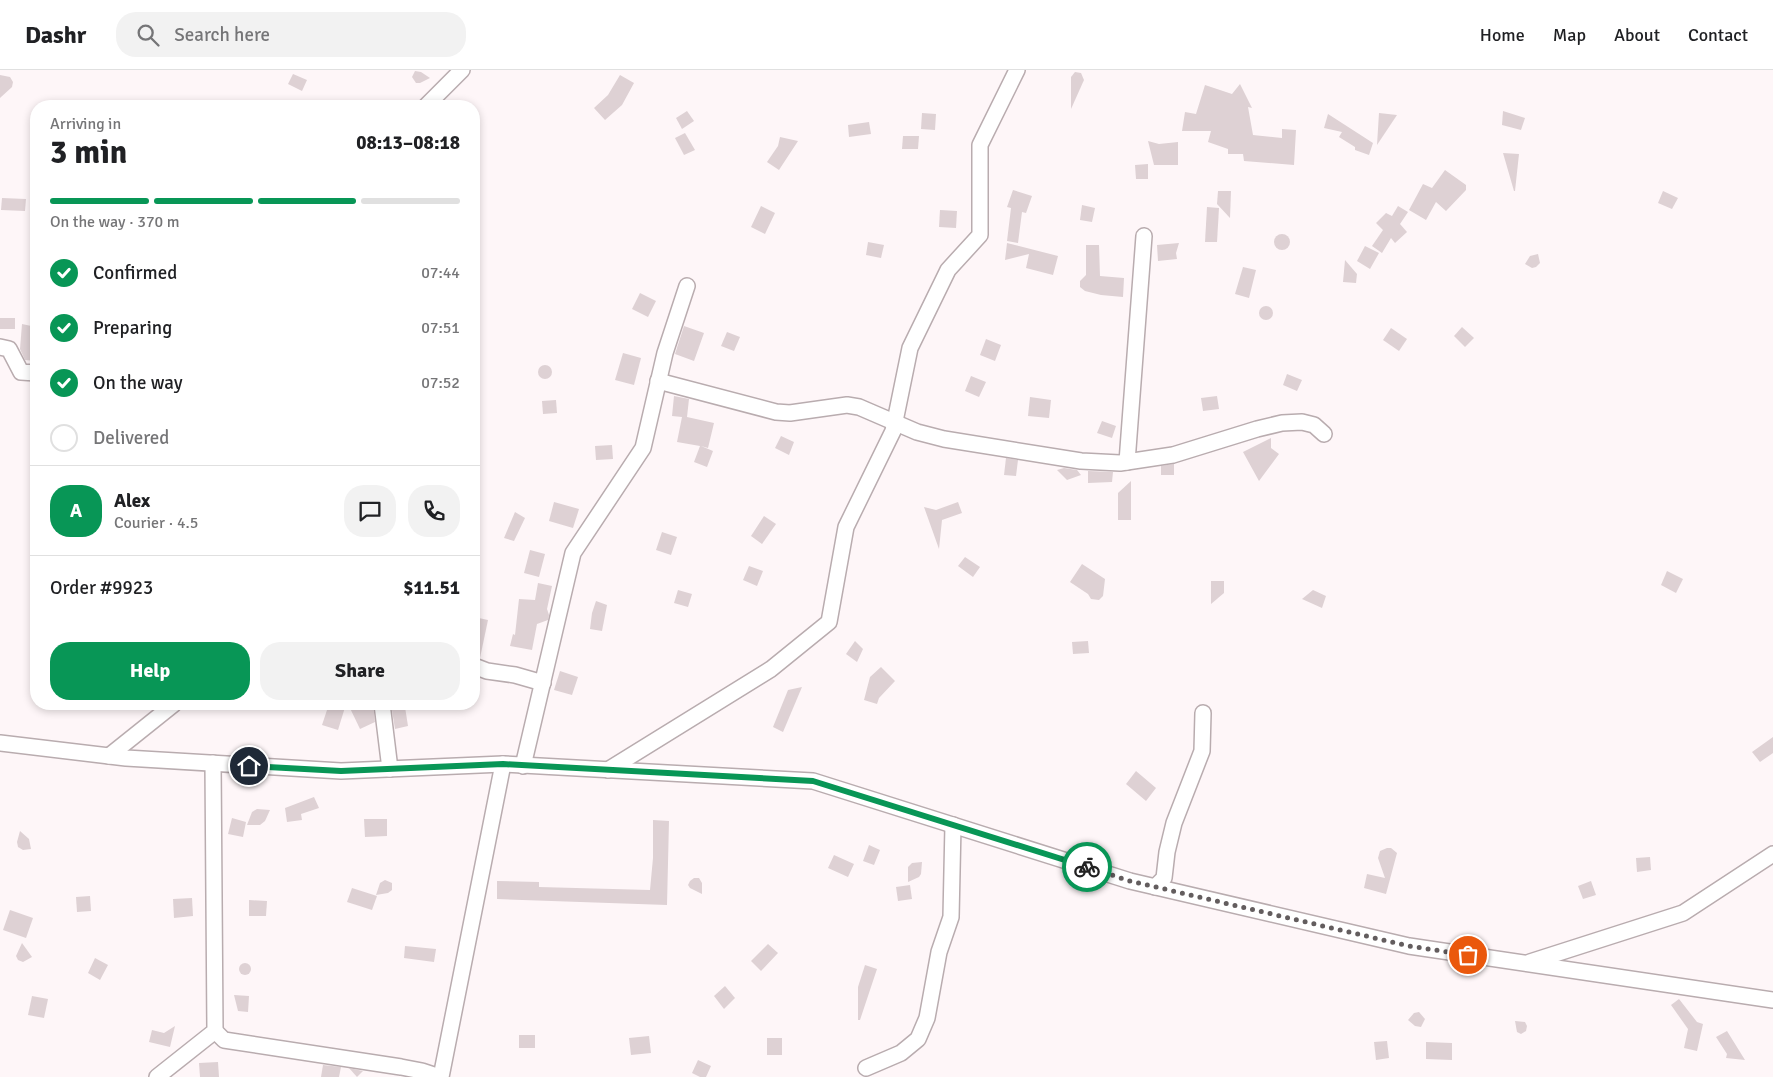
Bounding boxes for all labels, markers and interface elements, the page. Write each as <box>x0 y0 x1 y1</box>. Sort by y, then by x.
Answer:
search box <box>116 12 466 57</box>
text: Dashr <box>25 20 86 50</box>
icon: search <box>134 21 162 49</box>
text: Search here <box>174 23 270 47</box>
text: Home <box>1480 24 1525 46</box>
text: Map <box>1553 24 1586 46</box>
text: About <box>1614 24 1660 46</box>
text: Contact <box>1688 24 1748 46</box>
text: Arriving in <box>50 114 121 134</box>
text: 08:13–08:18 <box>356 131 460 155</box>
text: 3 min <box>50 133 127 172</box>
text: On the way · 370 m <box>50 212 180 232</box>
icon: check <box>50 259 78 287</box>
text: Confirmed <box>93 261 177 285</box>
text: 07:44 <box>421 263 460 283</box>
icon: check <box>50 314 78 342</box>
text: Preparing <box>93 316 172 340</box>
text: 07:51 <box>421 318 460 338</box>
icon: check <box>50 369 78 397</box>
text: On the way <box>93 371 183 395</box>
text: 07:52 <box>421 373 460 393</box>
text: Delivered <box>93 426 169 450</box>
button: chat <box>344 485 396 537</box>
button: phone <box>408 485 460 537</box>
text: Alex <box>114 489 150 513</box>
text: A <box>70 499 82 523</box>
text: Courier · 4.5 <box>114 513 198 533</box>
text: Order #9923 <box>50 576 153 600</box>
text: $11.51 <box>403 576 460 600</box>
button: Help <box>50 642 250 700</box>
button: Share <box>260 642 460 700</box>
pin <box>228 745 270 787</box>
icon: home <box>235 752 263 780</box>
courier <box>1062 842 1112 892</box>
icon: bike <box>1073 853 1101 881</box>
pin <box>1447 934 1489 976</box>
icon: bag <box>1454 941 1482 969</box>

